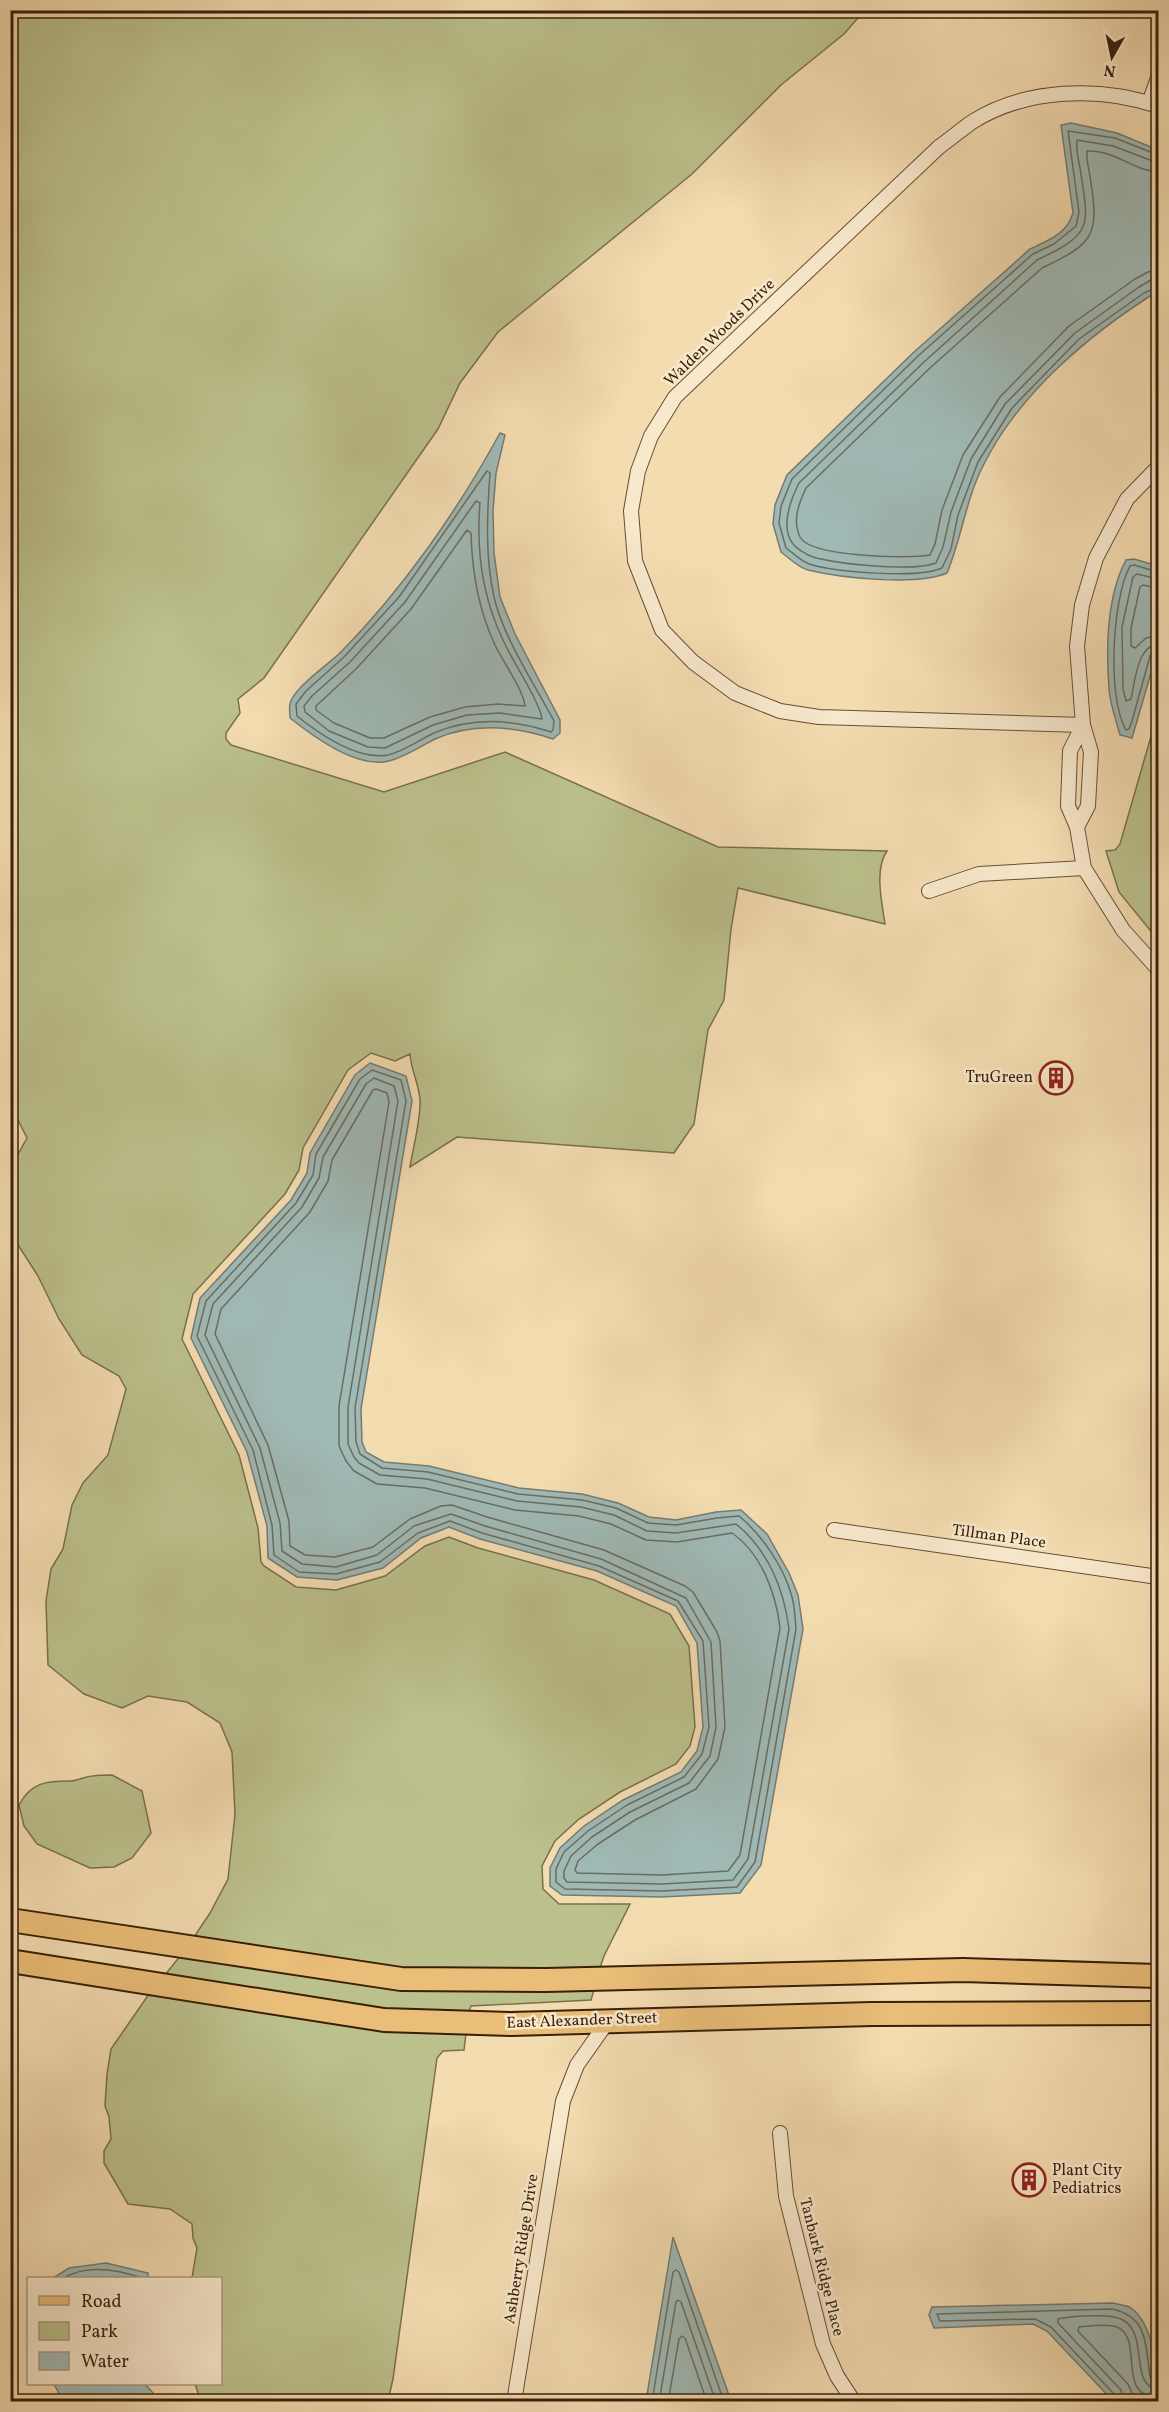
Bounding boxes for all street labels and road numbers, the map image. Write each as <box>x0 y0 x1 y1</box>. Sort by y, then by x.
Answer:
street label: Walden Woods Drive <box>660 274 780 392</box>
street label: Tillman Place <box>951 1520 1047 1554</box>
street label: East Alexander Street <box>506 2007 658 2035</box>
street label: Ashberry Ridge Drive <box>499 2172 545 2326</box>
street label: Tanbark Ridge Place <box>793 2196 849 2338</box>

